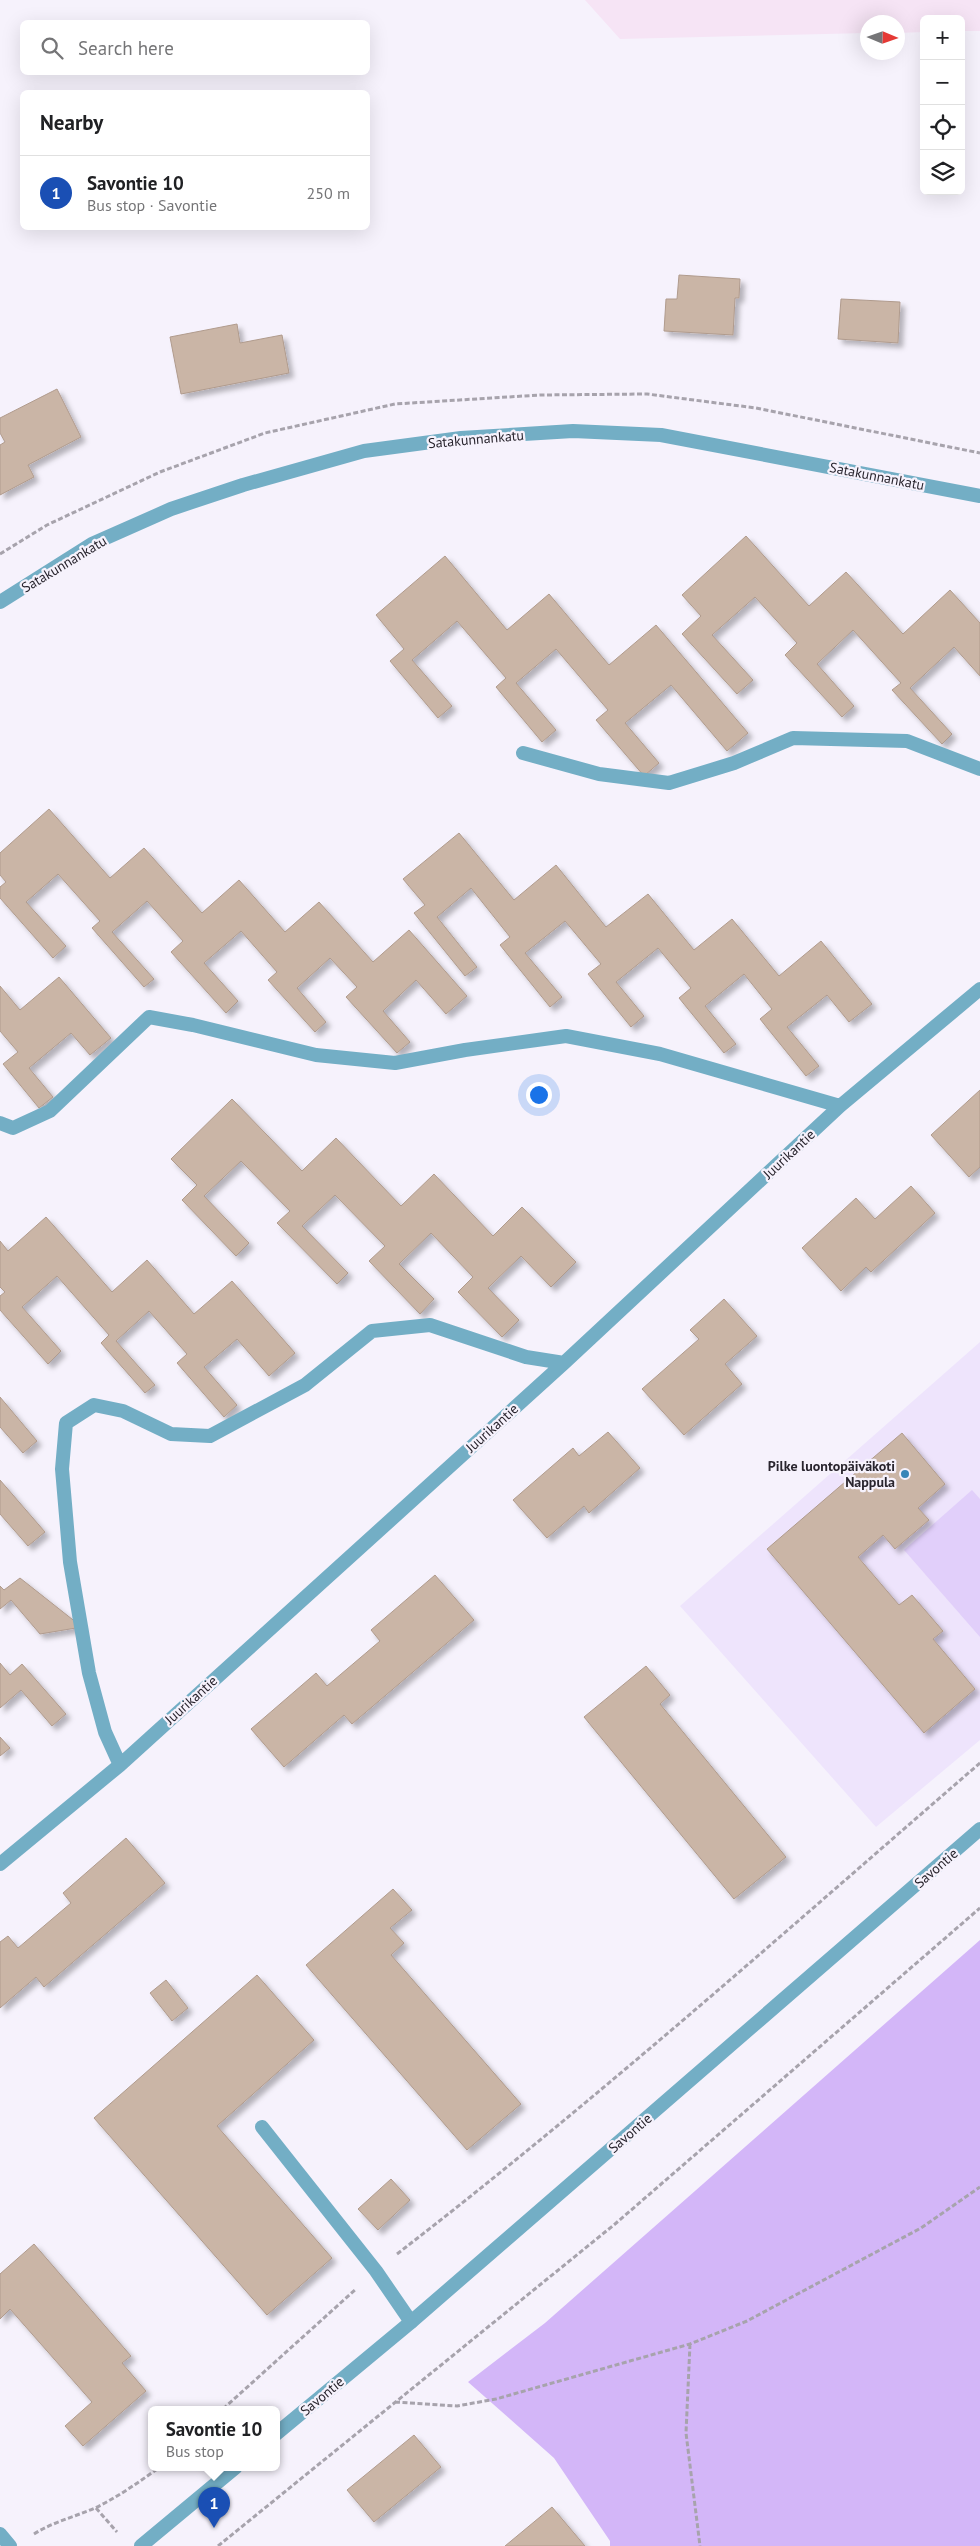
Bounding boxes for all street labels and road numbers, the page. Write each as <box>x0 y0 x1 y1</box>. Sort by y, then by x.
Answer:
street label: Satakunnankatu <box>427 426 525 452</box>
street label: Satakunnankatu <box>828 458 926 494</box>
street label: Satakunnankatu <box>18 532 110 596</box>
street label: Juurikantie <box>759 1125 819 1183</box>
street label: Juurikantie <box>461 1400 522 1457</box>
street label: Juurikantie <box>160 1672 221 1729</box>
street label: Savontie <box>911 1844 961 1892</box>
street label: Savontie <box>605 2109 655 2157</box>
street label: Savontie <box>296 2372 348 2420</box>

